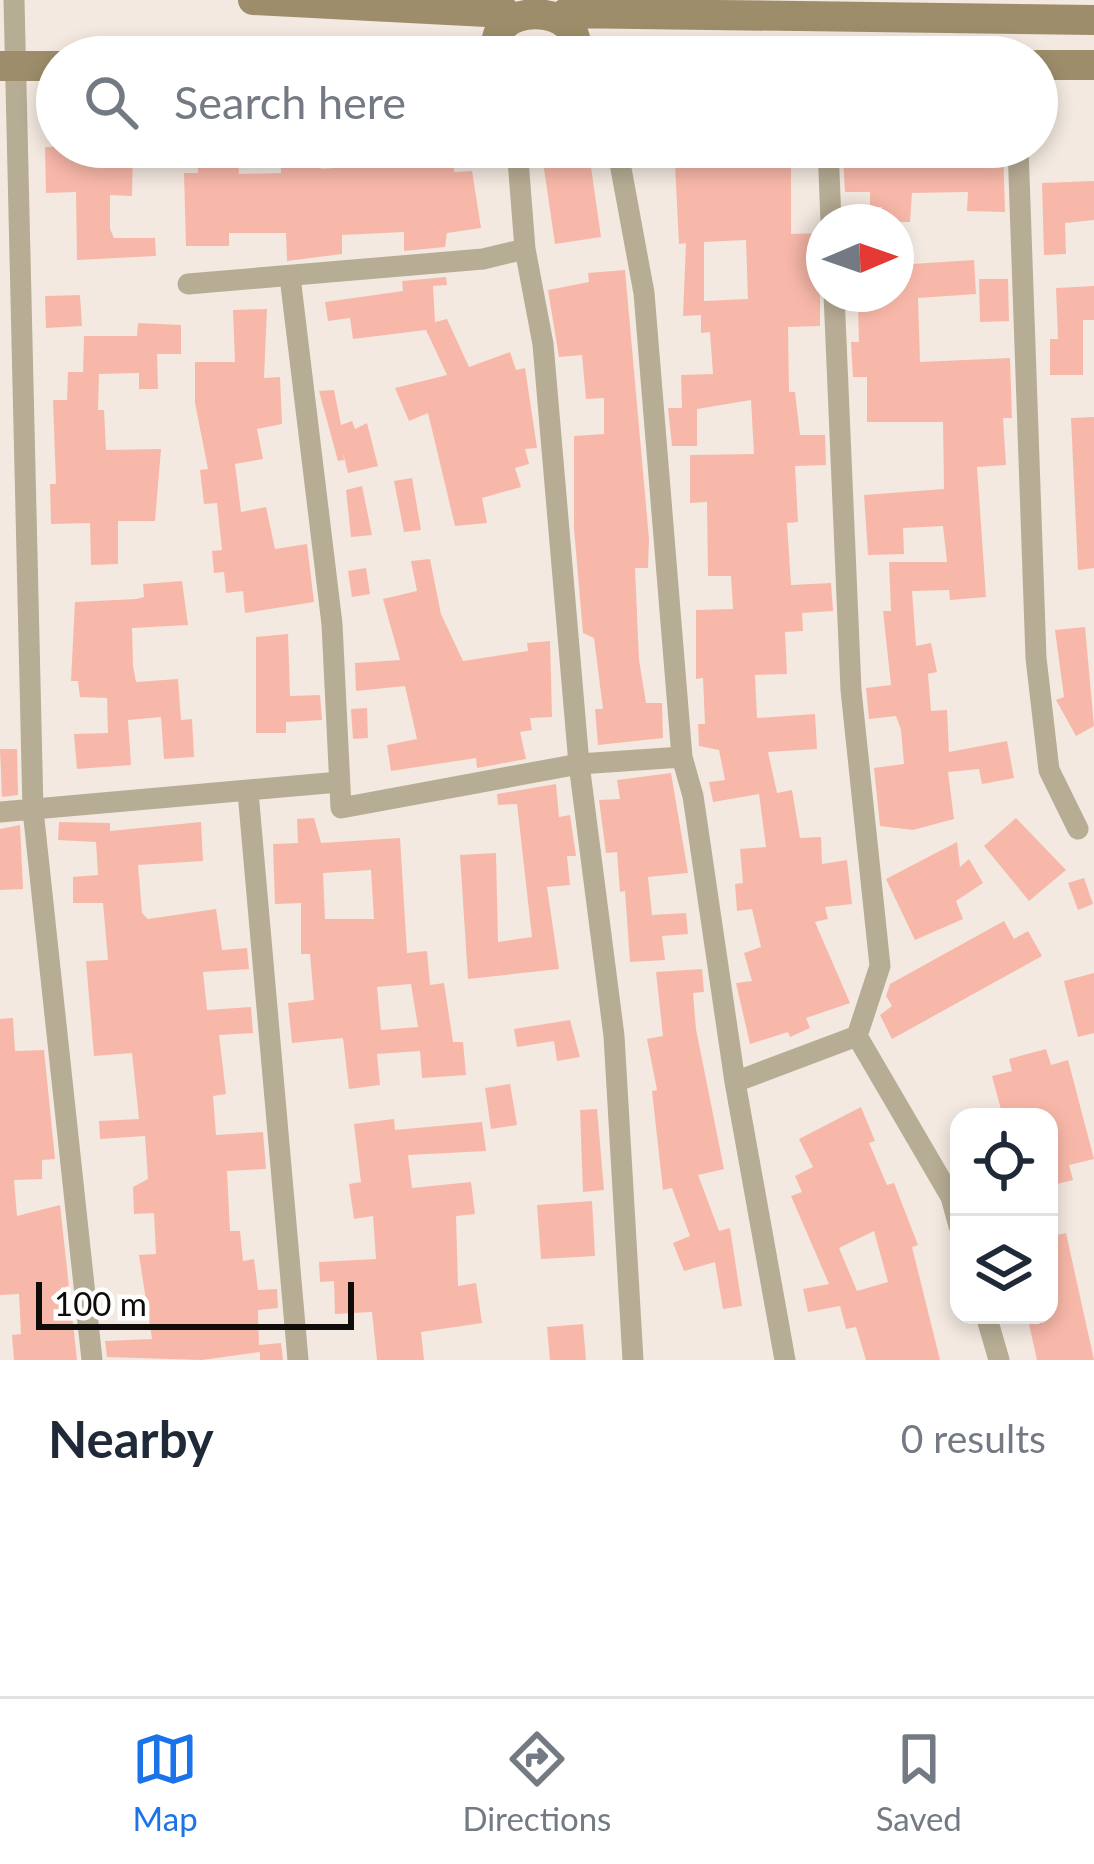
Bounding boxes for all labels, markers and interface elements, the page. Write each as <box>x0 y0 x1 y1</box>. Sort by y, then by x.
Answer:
search box <box>36 36 1058 168</box>
icon: search <box>78 69 144 135</box>
text: Search here <box>174 75 406 129</box>
north arrow <box>806 204 914 312</box>
map controls <box>950 1108 1058 1324</box>
button: locate <box>950 1108 1058 1216</box>
button: layers <box>950 1216 1058 1324</box>
scale bar <box>36 1276 354 1329</box>
text: 100 m <box>54 1283 147 1323</box>
text: Nearby <box>48 1408 214 1469</box>
text: 0 results <box>901 1415 1046 1461</box>
tab: Map <box>132 1726 198 1838</box>
tab: Directions <box>462 1726 611 1838</box>
tab: Saved <box>876 1726 962 1838</box>

